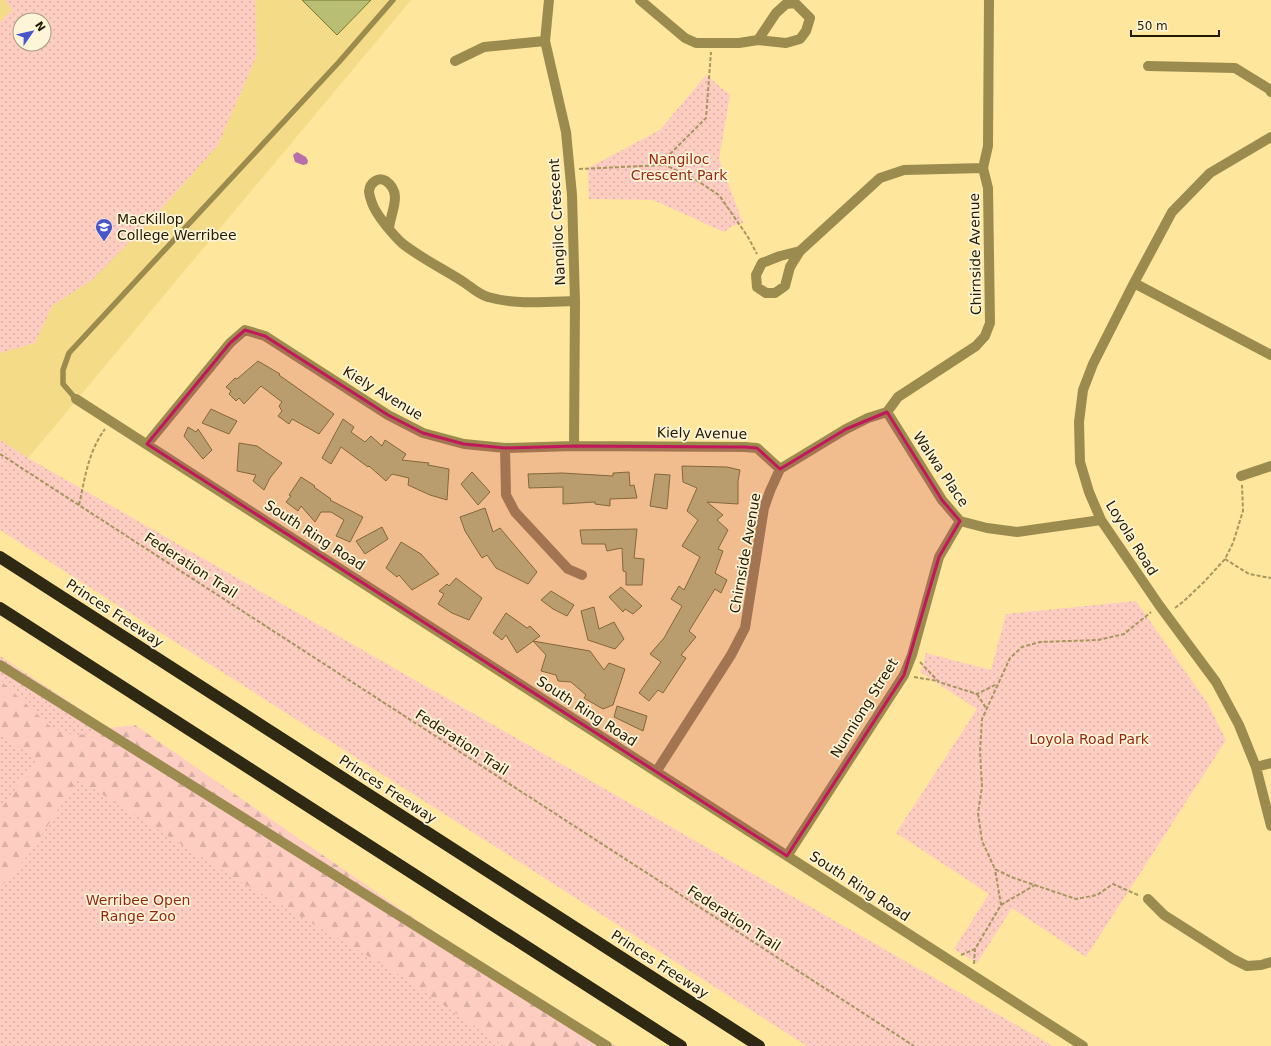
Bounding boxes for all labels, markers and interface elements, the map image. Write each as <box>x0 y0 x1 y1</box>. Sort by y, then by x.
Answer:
north arrow <box>12 12 52 52</box>
scale bar <box>1131 12 1219 38</box>
text: N <box>32 19 48 34</box>
text: 50 m <box>1137 19 1168 33</box>
park label: Nangiloc Crescent Park <box>631 151 728 183</box>
street label: Nangiloc Crescent <box>546 158 568 286</box>
street label: Chirnside Avenue <box>966 193 984 315</box>
place label: MacKillop College Werribee <box>117 211 237 243</box>
school or university icon: MacKillop College Werribee <box>94 217 114 242</box>
street label: Kiely Avenue <box>340 363 426 423</box>
street label: Kiely Avenue <box>657 424 747 442</box>
street label: Walwa Place <box>910 428 972 510</box>
street label: Chirnside Avenue <box>727 491 763 615</box>
street label: South Ring Road <box>262 497 368 573</box>
street label: Loyola Road <box>1103 498 1161 578</box>
street label: Federation Trail <box>142 529 240 601</box>
street label: Princes Freeway <box>63 576 167 650</box>
street label: Nunniong Street <box>827 655 901 761</box>
street label: South Ring Road <box>534 673 640 749</box>
street label: Federation Trail <box>413 706 511 778</box>
park label: Loyola Road Park <box>1029 731 1150 747</box>
street label: Princes Freeway <box>336 752 440 826</box>
street label: South Ring Road <box>807 848 913 924</box>
street label: Federation Trail <box>685 882 783 954</box>
park label: Werribee Open Range Zoo <box>86 892 190 924</box>
street label: Princes Freeway <box>608 927 712 1001</box>

